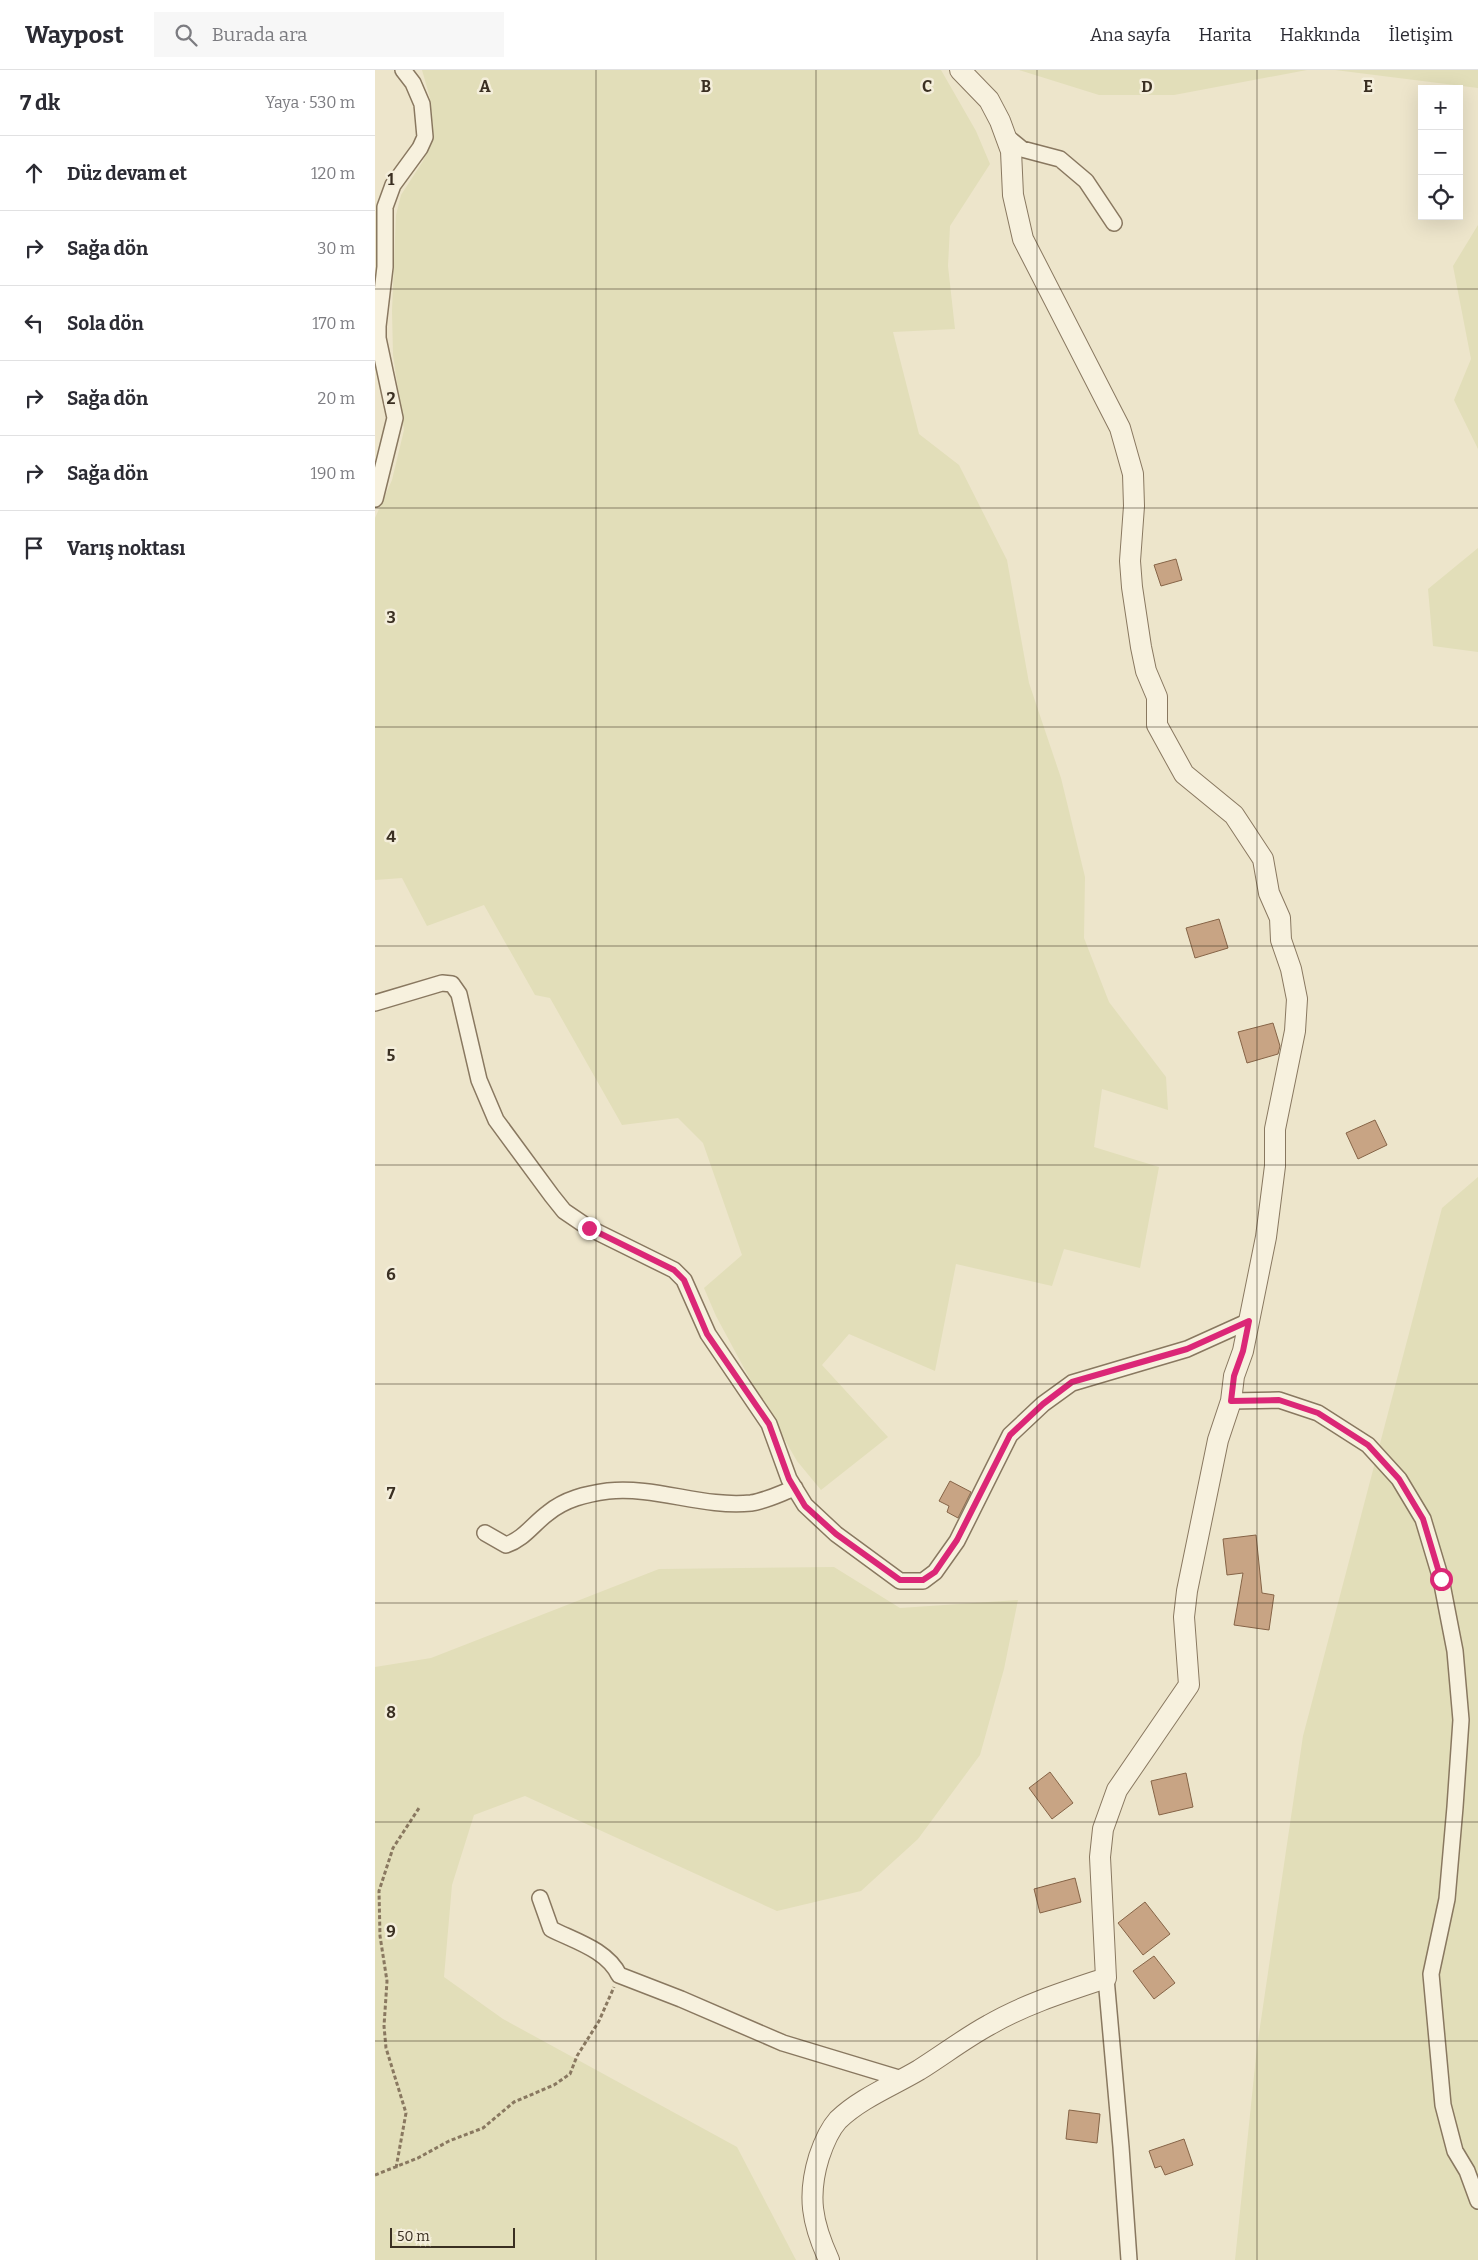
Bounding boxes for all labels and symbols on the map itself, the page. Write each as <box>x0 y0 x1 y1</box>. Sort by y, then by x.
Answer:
text: A <box>479 77 491 96</box>
text: B <box>701 77 711 96</box>
text: C <box>922 77 932 96</box>
text: D <box>1141 77 1153 96</box>
text: E <box>1363 77 1373 96</box>
text: 1 <box>388 170 395 189</box>
text: 2 <box>386 389 396 408</box>
text: 3 <box>386 608 396 627</box>
text: 4 <box>386 827 396 846</box>
text: 5 <box>387 1046 396 1065</box>
route end <box>578 1217 601 1240</box>
text: 6 <box>386 1265 396 1284</box>
text: 7 <box>387 1484 396 1503</box>
route start <box>1430 1568 1453 1591</box>
text: 8 <box>386 1703 396 1722</box>
text: 9 <box>386 1922 396 1941</box>
scale bar <box>390 2225 515 2248</box>

